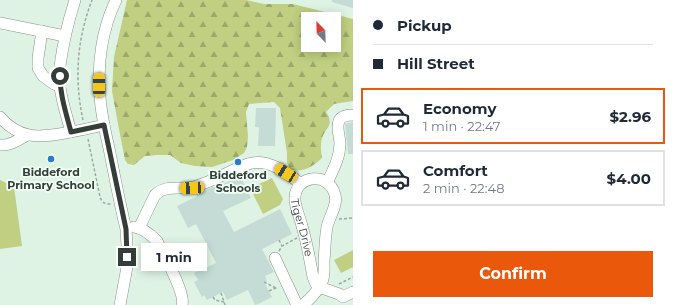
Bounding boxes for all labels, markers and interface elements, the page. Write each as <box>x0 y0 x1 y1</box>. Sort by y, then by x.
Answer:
north arrow <box>301 12 341 52</box>
map controls <box>301 12 341 52</box>
text: Pickup <box>397 16 452 35</box>
text: Hill Street <box>397 54 475 73</box>
route start <box>51 67 69 85</box>
car <box>93 73 105 97</box>
icon: car <box>375 98 411 134</box>
text: Economy <box>423 99 496 118</box>
text: $2.96 <box>609 107 651 126</box>
text: 1 min · 22:47 <box>423 118 500 134</box>
marker: Biddeford Primary School <box>46 154 56 164</box>
marker: Biddeford Schools <box>233 157 243 167</box>
icon: car <box>375 160 411 196</box>
text: Comfort <box>423 161 488 180</box>
car <box>273 162 299 184</box>
place label: Biddeford Primary School <box>7 165 95 192</box>
place label: Biddeford Schools <box>209 168 267 195</box>
text: $4.00 <box>607 169 651 188</box>
text: 2 min · 22:48 <box>423 180 505 196</box>
car <box>180 181 204 195</box>
street label: Tiger Drive <box>288 198 316 258</box>
callout: 1 min <box>141 243 207 271</box>
route end <box>118 248 136 266</box>
text: 1 min <box>156 249 192 265</box>
button: Confirm <box>373 251 653 297</box>

